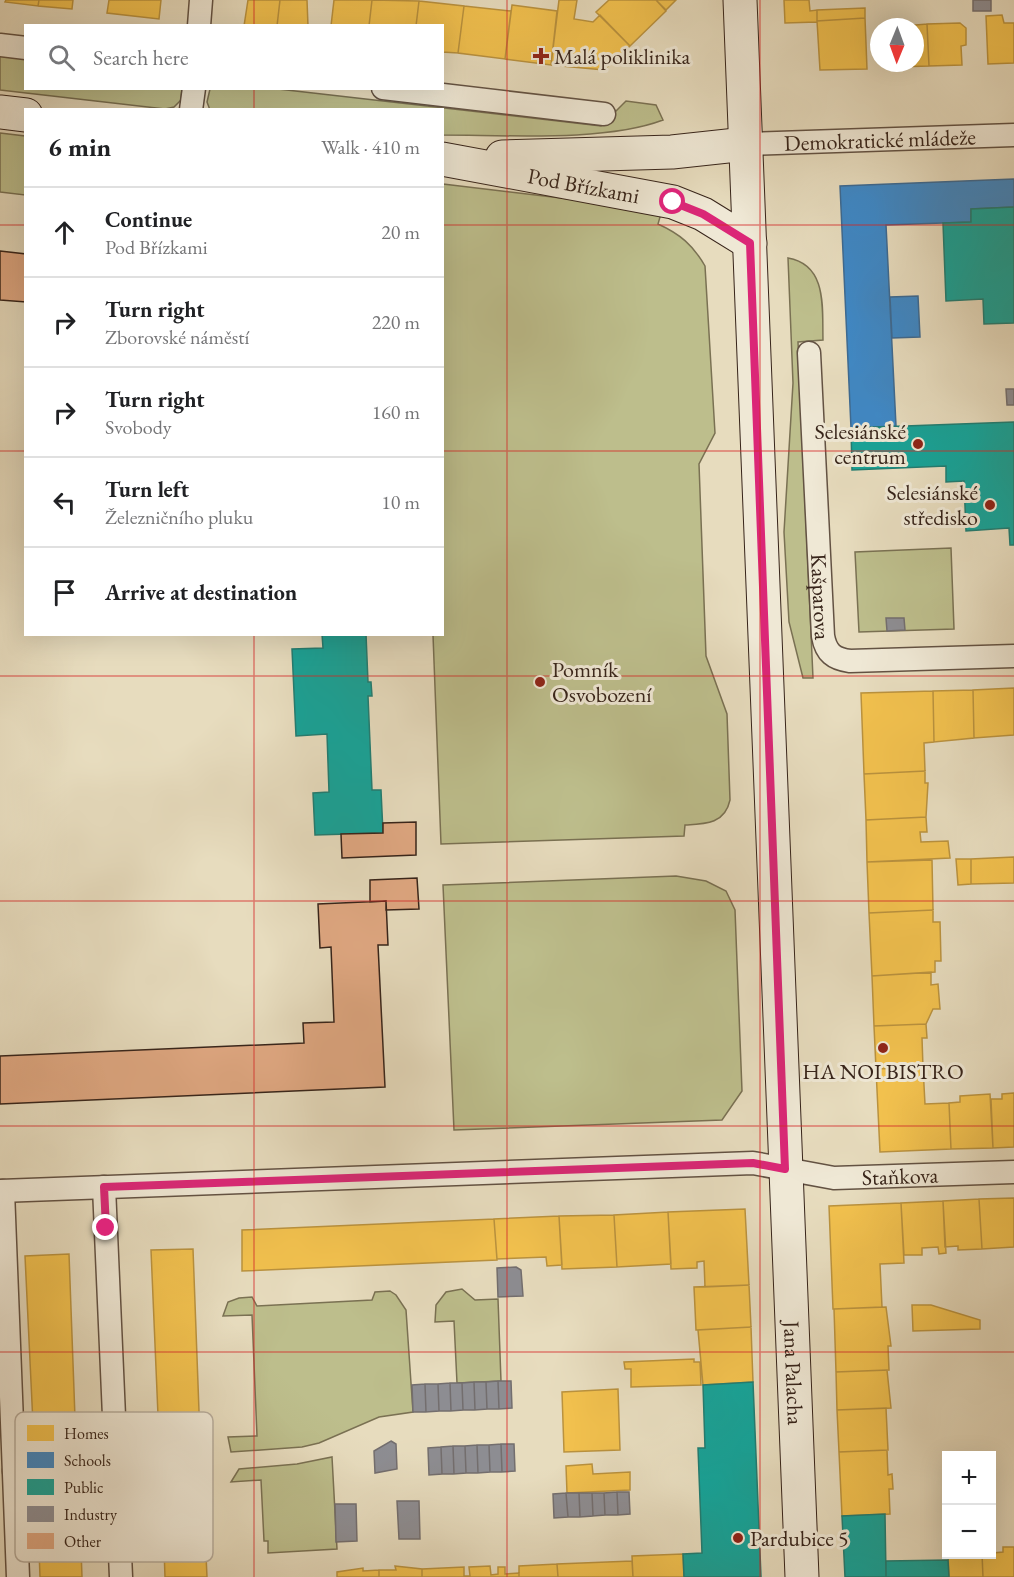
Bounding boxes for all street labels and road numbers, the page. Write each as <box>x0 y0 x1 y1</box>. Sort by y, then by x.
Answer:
street label: Demokratické mládeže <box>784 122 977 157</box>
street label: Pod Břízkami <box>525 161 642 210</box>
street label: Kašparova <box>804 553 838 641</box>
street label: Staňkova <box>861 1160 939 1192</box>
street label: Jana Palacha <box>777 1318 811 1426</box>

